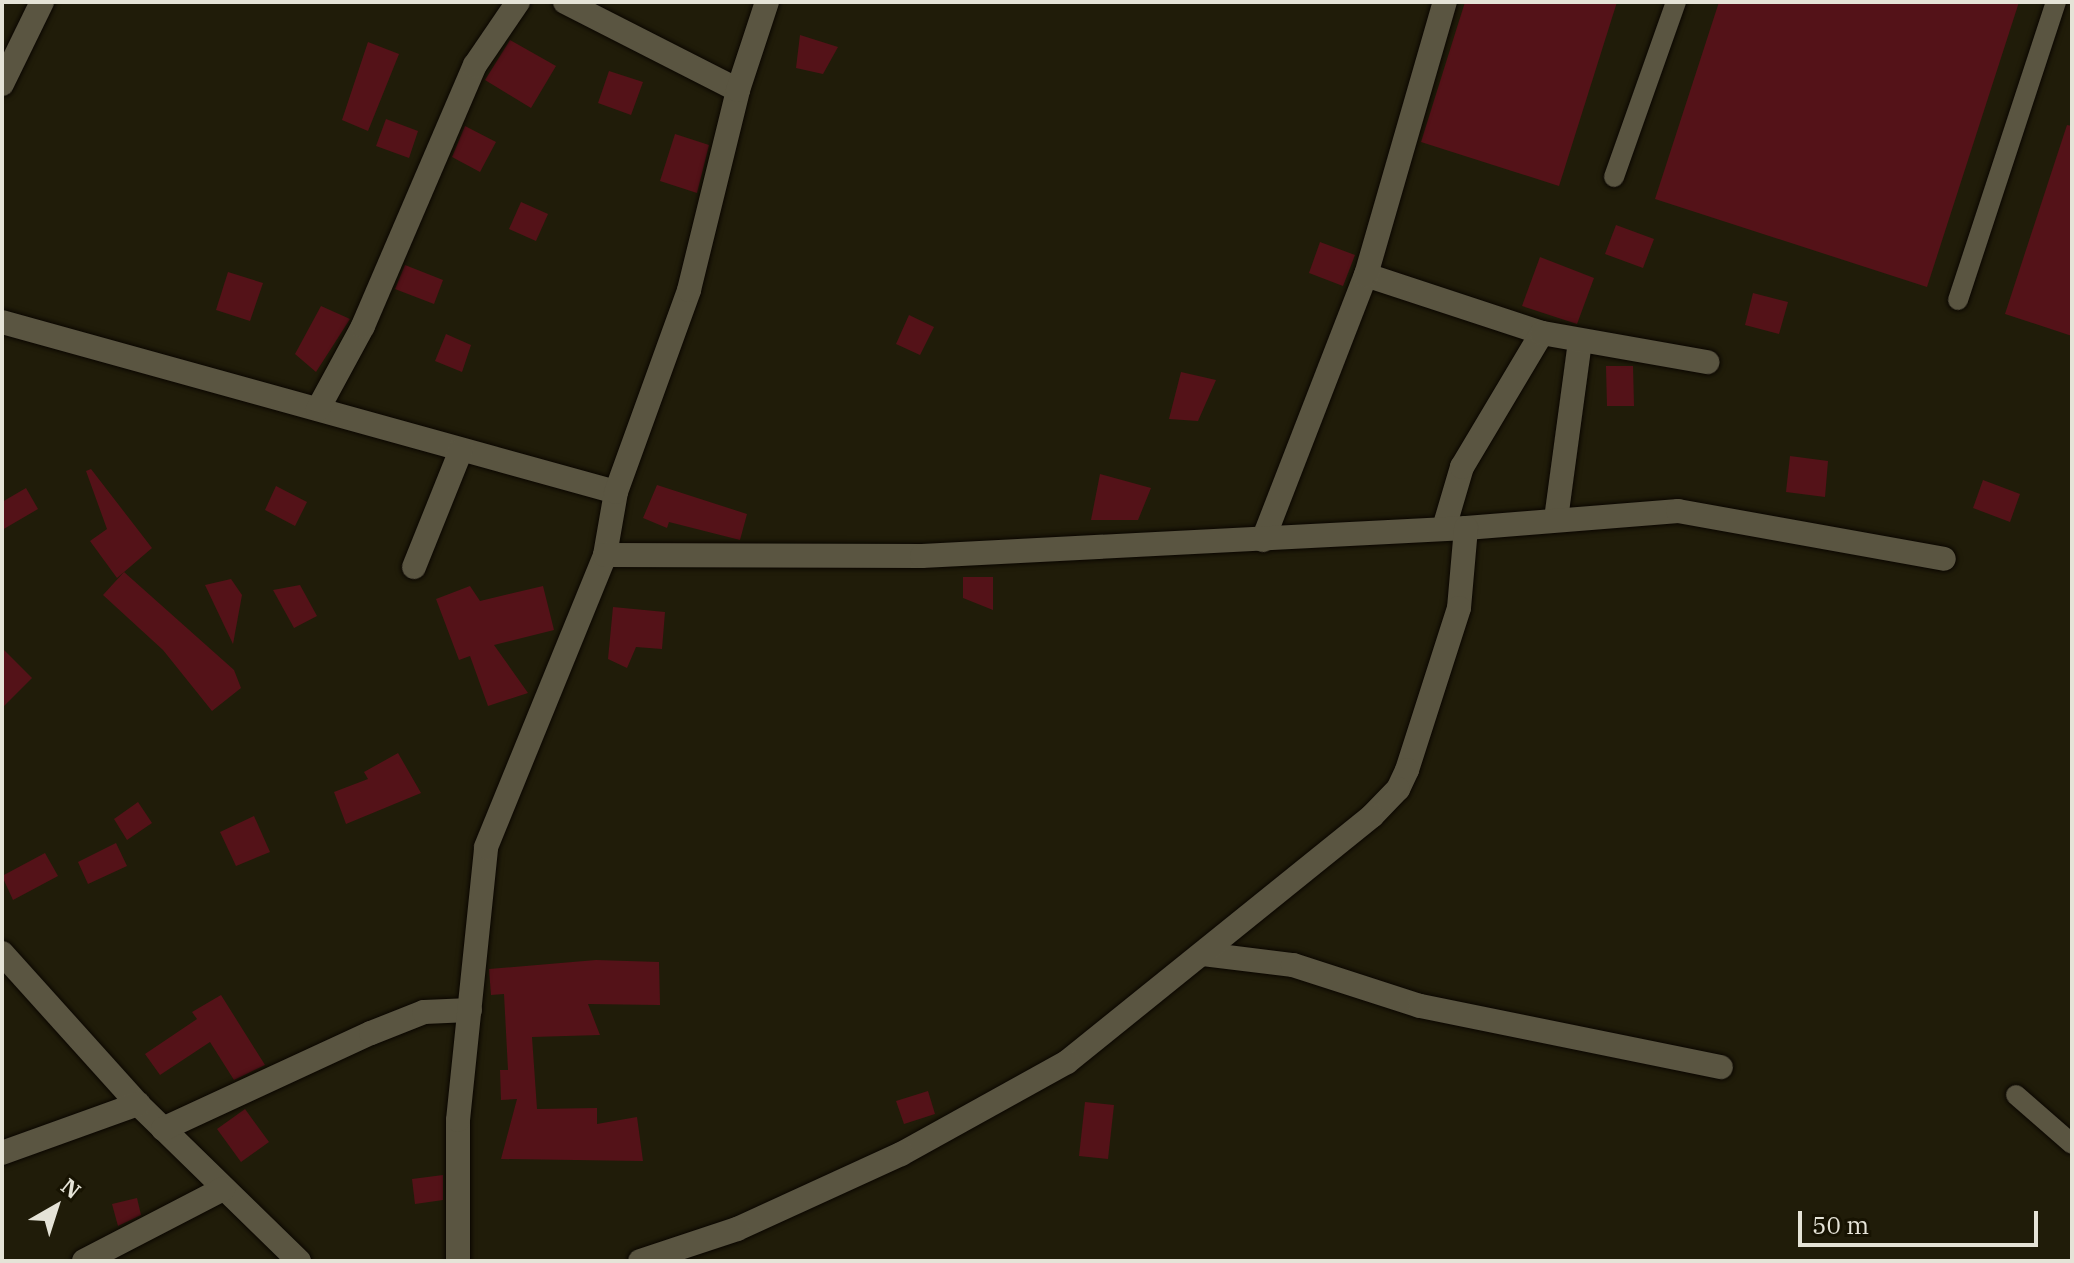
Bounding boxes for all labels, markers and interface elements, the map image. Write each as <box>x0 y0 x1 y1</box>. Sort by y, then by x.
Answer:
north arrow <box>16 1167 96 1247</box>
text: N <box>56 1171 87 1205</box>
scale bar <box>1802 1195 2042 1245</box>
text: 50 m <box>1812 1209 1869 1241</box>

